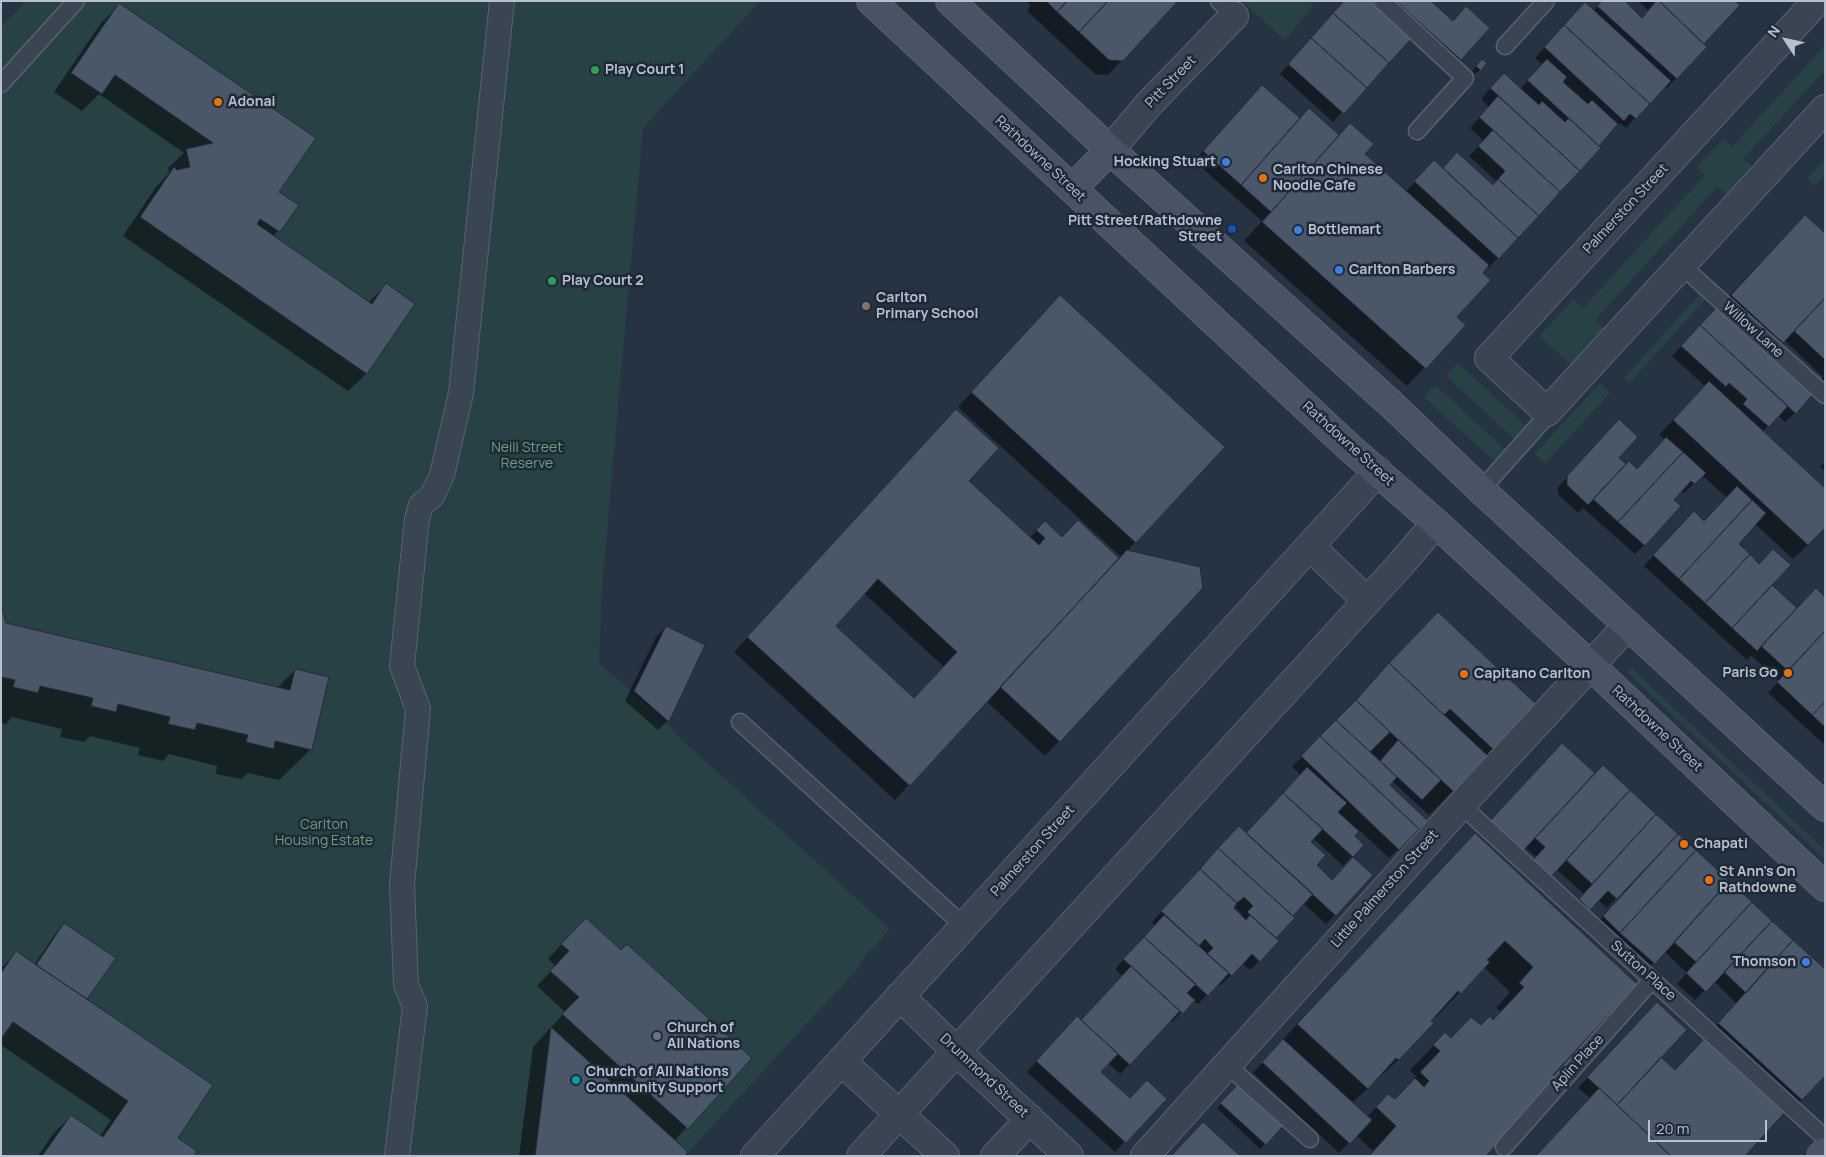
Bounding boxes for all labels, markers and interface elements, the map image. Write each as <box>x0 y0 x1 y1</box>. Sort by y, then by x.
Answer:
north arrow <box>1761 15 1811 65</box>
text: N <box>1763 22 1784 41</box>
street label: Pitt Street <box>1142 52 1200 112</box>
place label: Play Court 1 <box>605 62 684 78</box>
marker: Play Court 1 <box>589 64 601 76</box>
place label: Adonai <box>228 94 275 110</box>
marker: Adonai <box>212 96 224 108</box>
street label: Rathdowne Street <box>991 113 1089 205</box>
place label: Hocking Stuart <box>1114 154 1216 170</box>
marker: Hocking Stuart <box>1220 156 1232 168</box>
street label: Palmerston Street <box>1580 160 1672 258</box>
place label: Carlton Chinese Noodle Cafe <box>1273 162 1383 194</box>
marker: Carlton Chinese Noodle Cafe <box>1257 172 1269 184</box>
place label: Pitt Street/Rathdowne Street <box>1068 213 1222 246</box>
place label: Bottlemart <box>1308 222 1381 238</box>
marker: Pitt Street/Rathdowne Street <box>1226 223 1238 235</box>
marker: Bottlemart <box>1292 224 1304 236</box>
place label: Carlton Barbers <box>1349 262 1455 278</box>
marker: Carlton Barbers <box>1333 264 1345 276</box>
place label: Play Court 2 <box>562 273 644 289</box>
marker: Play Court 2 <box>546 275 558 287</box>
place label: Carlton Primary School <box>876 290 978 322</box>
street label: Willow Lane <box>1719 298 1787 362</box>
marker: Carlton Primary School <box>860 300 872 312</box>
street label: Rathdowne Street <box>1299 398 1397 490</box>
park label: Neill Street Reserve <box>491 440 563 472</box>
place label: Paris Go <box>1722 665 1778 681</box>
place label: Capitano Carlton <box>1474 666 1590 682</box>
marker: Paris Go <box>1782 667 1794 679</box>
marker: Capitano Carlton <box>1458 668 1470 680</box>
street label: Rathdowne Street <box>1608 683 1706 775</box>
street label: Palmerston Street <box>988 802 1078 900</box>
park label: Carlton Housing Estate <box>275 817 373 850</box>
street label: Little Palmerston Street <box>1328 827 1442 951</box>
place label: Chapati <box>1694 836 1748 852</box>
marker: Chapati <box>1678 838 1690 850</box>
place label: St Ann's On Rathdowne <box>1719 864 1796 896</box>
marker: St Ann's On Rathdowne <box>1703 874 1715 886</box>
street label: Sutton Place <box>1607 937 1679 1005</box>
place label: Thomson <box>1733 954 1796 970</box>
marker: Thomson <box>1800 956 1812 968</box>
place label: Church of All Nations <box>667 1020 740 1052</box>
marker: Church of All Nations <box>651 1030 663 1042</box>
street label: Drummond Street <box>936 1031 1032 1121</box>
street label: Aplin Place <box>1548 1031 1608 1095</box>
place label: Church of All Nations Community Support <box>586 1064 729 1096</box>
marker: Church of All Nations Community Support <box>570 1074 582 1086</box>
scale bar <box>1651 1110 1770 1142</box>
text: 20 m <box>1656 1118 1689 1139</box>

